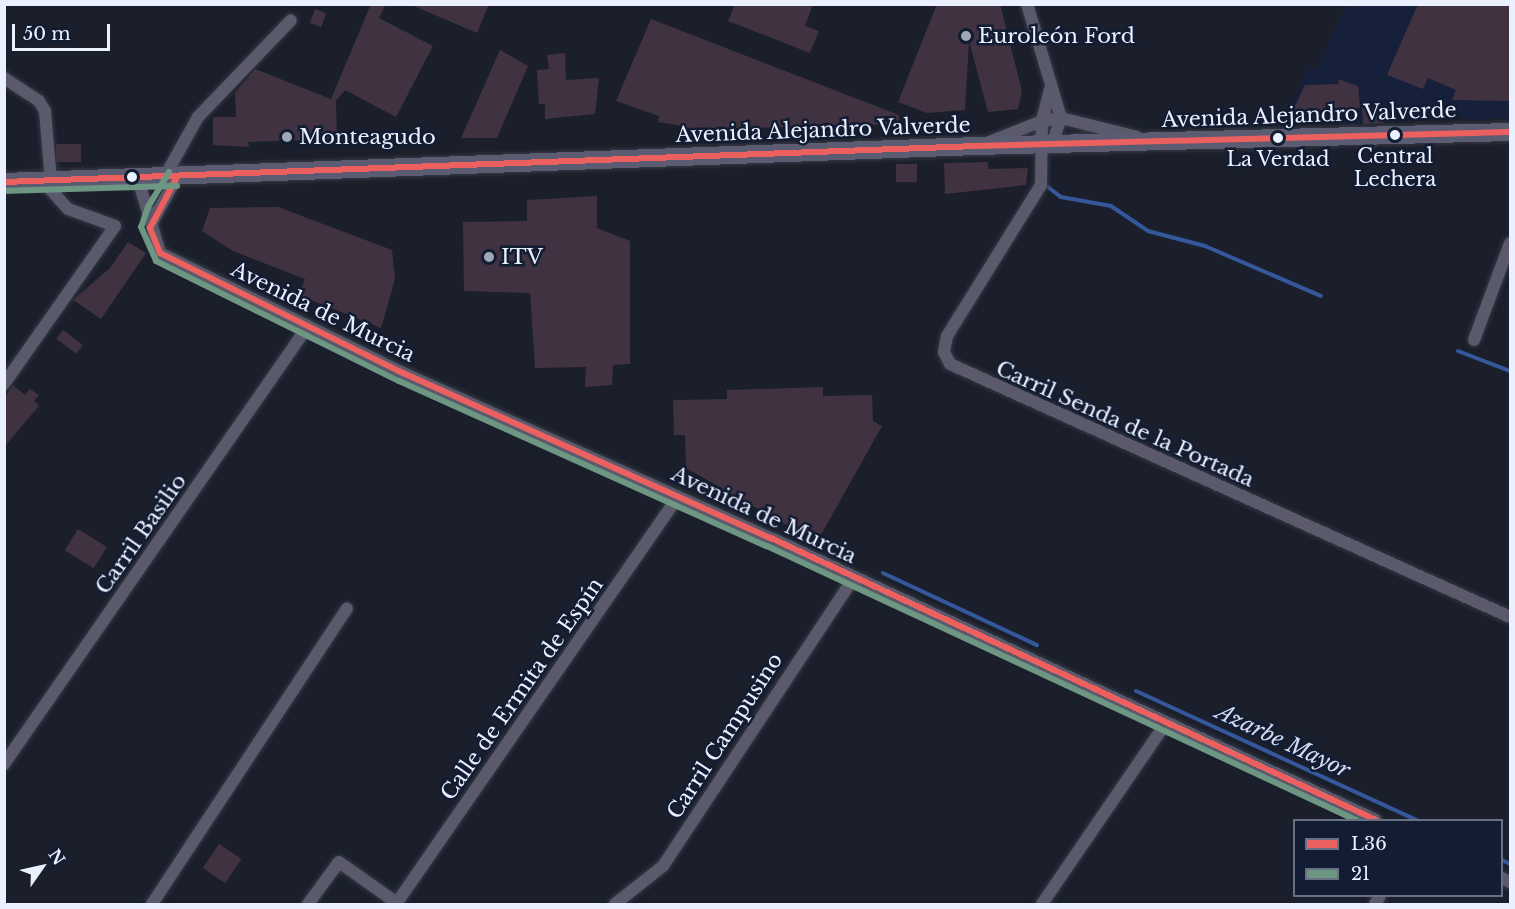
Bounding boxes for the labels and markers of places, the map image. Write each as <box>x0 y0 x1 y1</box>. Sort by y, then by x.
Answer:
place label: Euroleón Ford <box>978 23 1135 49</box>
marker: Euroleón Ford <box>959 29 973 43</box>
place label: Monteagudo <box>299 124 436 150</box>
marker: Central Lechera <box>1389 129 1401 141</box>
marker: Monteagudo <box>280 130 294 144</box>
marker: La Verdad <box>1272 132 1284 144</box>
place label: Central Lechera <box>1354 144 1436 191</box>
place label: La Verdad <box>1226 147 1330 171</box>
unlabelled marker <box>126 171 138 183</box>
place label: ITV <box>501 244 543 270</box>
marker: ITV <box>482 250 496 264</box>

